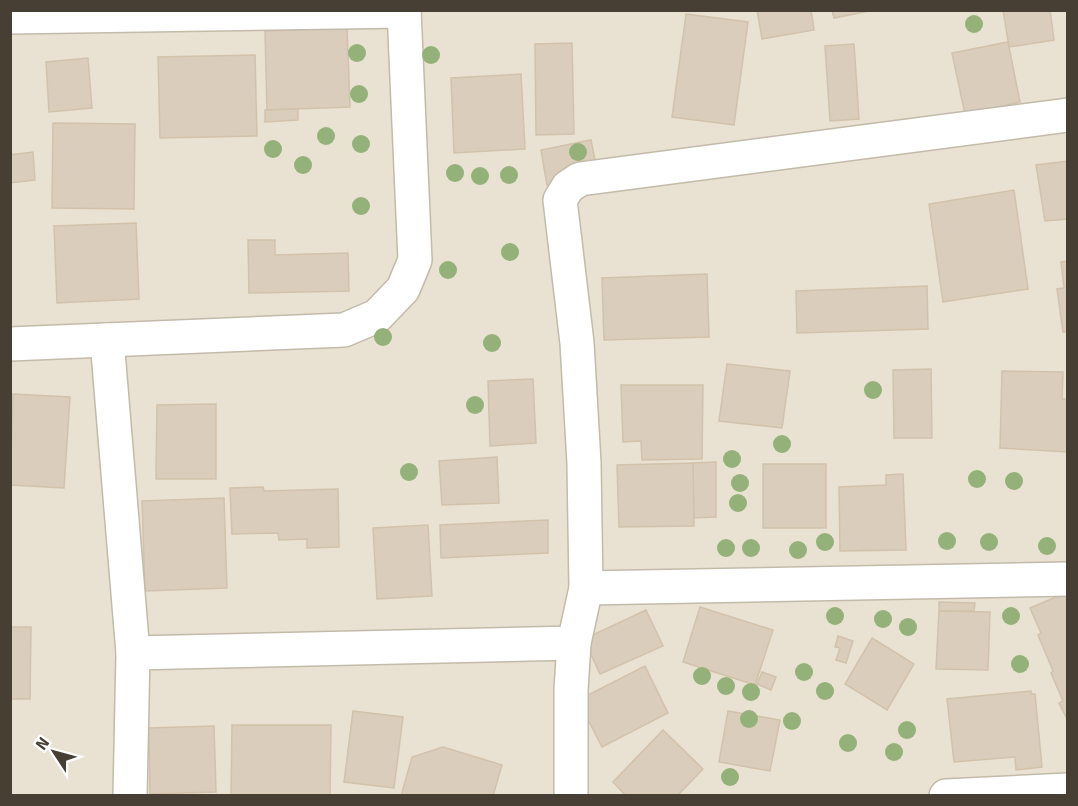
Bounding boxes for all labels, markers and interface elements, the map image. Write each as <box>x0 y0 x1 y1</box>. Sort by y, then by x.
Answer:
north arrow <box>24 722 84 782</box>
text: N <box>31 733 54 754</box>

